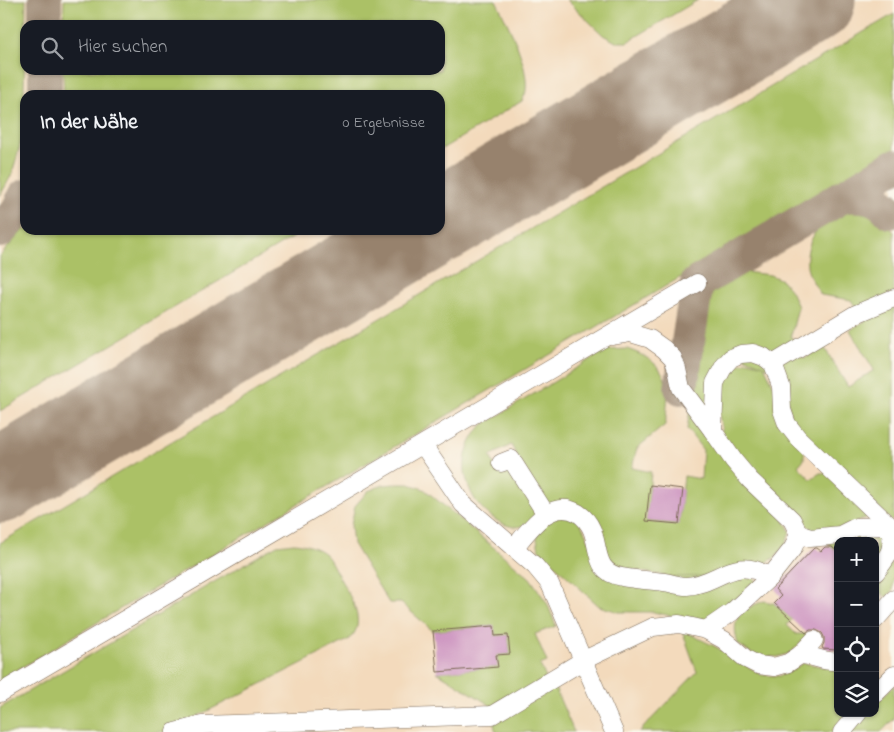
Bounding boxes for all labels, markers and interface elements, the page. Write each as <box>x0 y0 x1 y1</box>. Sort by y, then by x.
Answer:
search box <box>20 20 445 75</box>
icon: search <box>38 34 66 62</box>
text: Hier suchen <box>78 34 167 61</box>
text: In der Nähe <box>40 108 138 138</box>
text: 0 Ergebnisse <box>342 111 425 135</box>
map controls <box>834 537 879 717</box>
button: + <box>834 537 879 582</box>
button: − <box>834 582 879 627</box>
button: locate <box>834 627 879 672</box>
button: layers <box>834 672 879 717</box>

